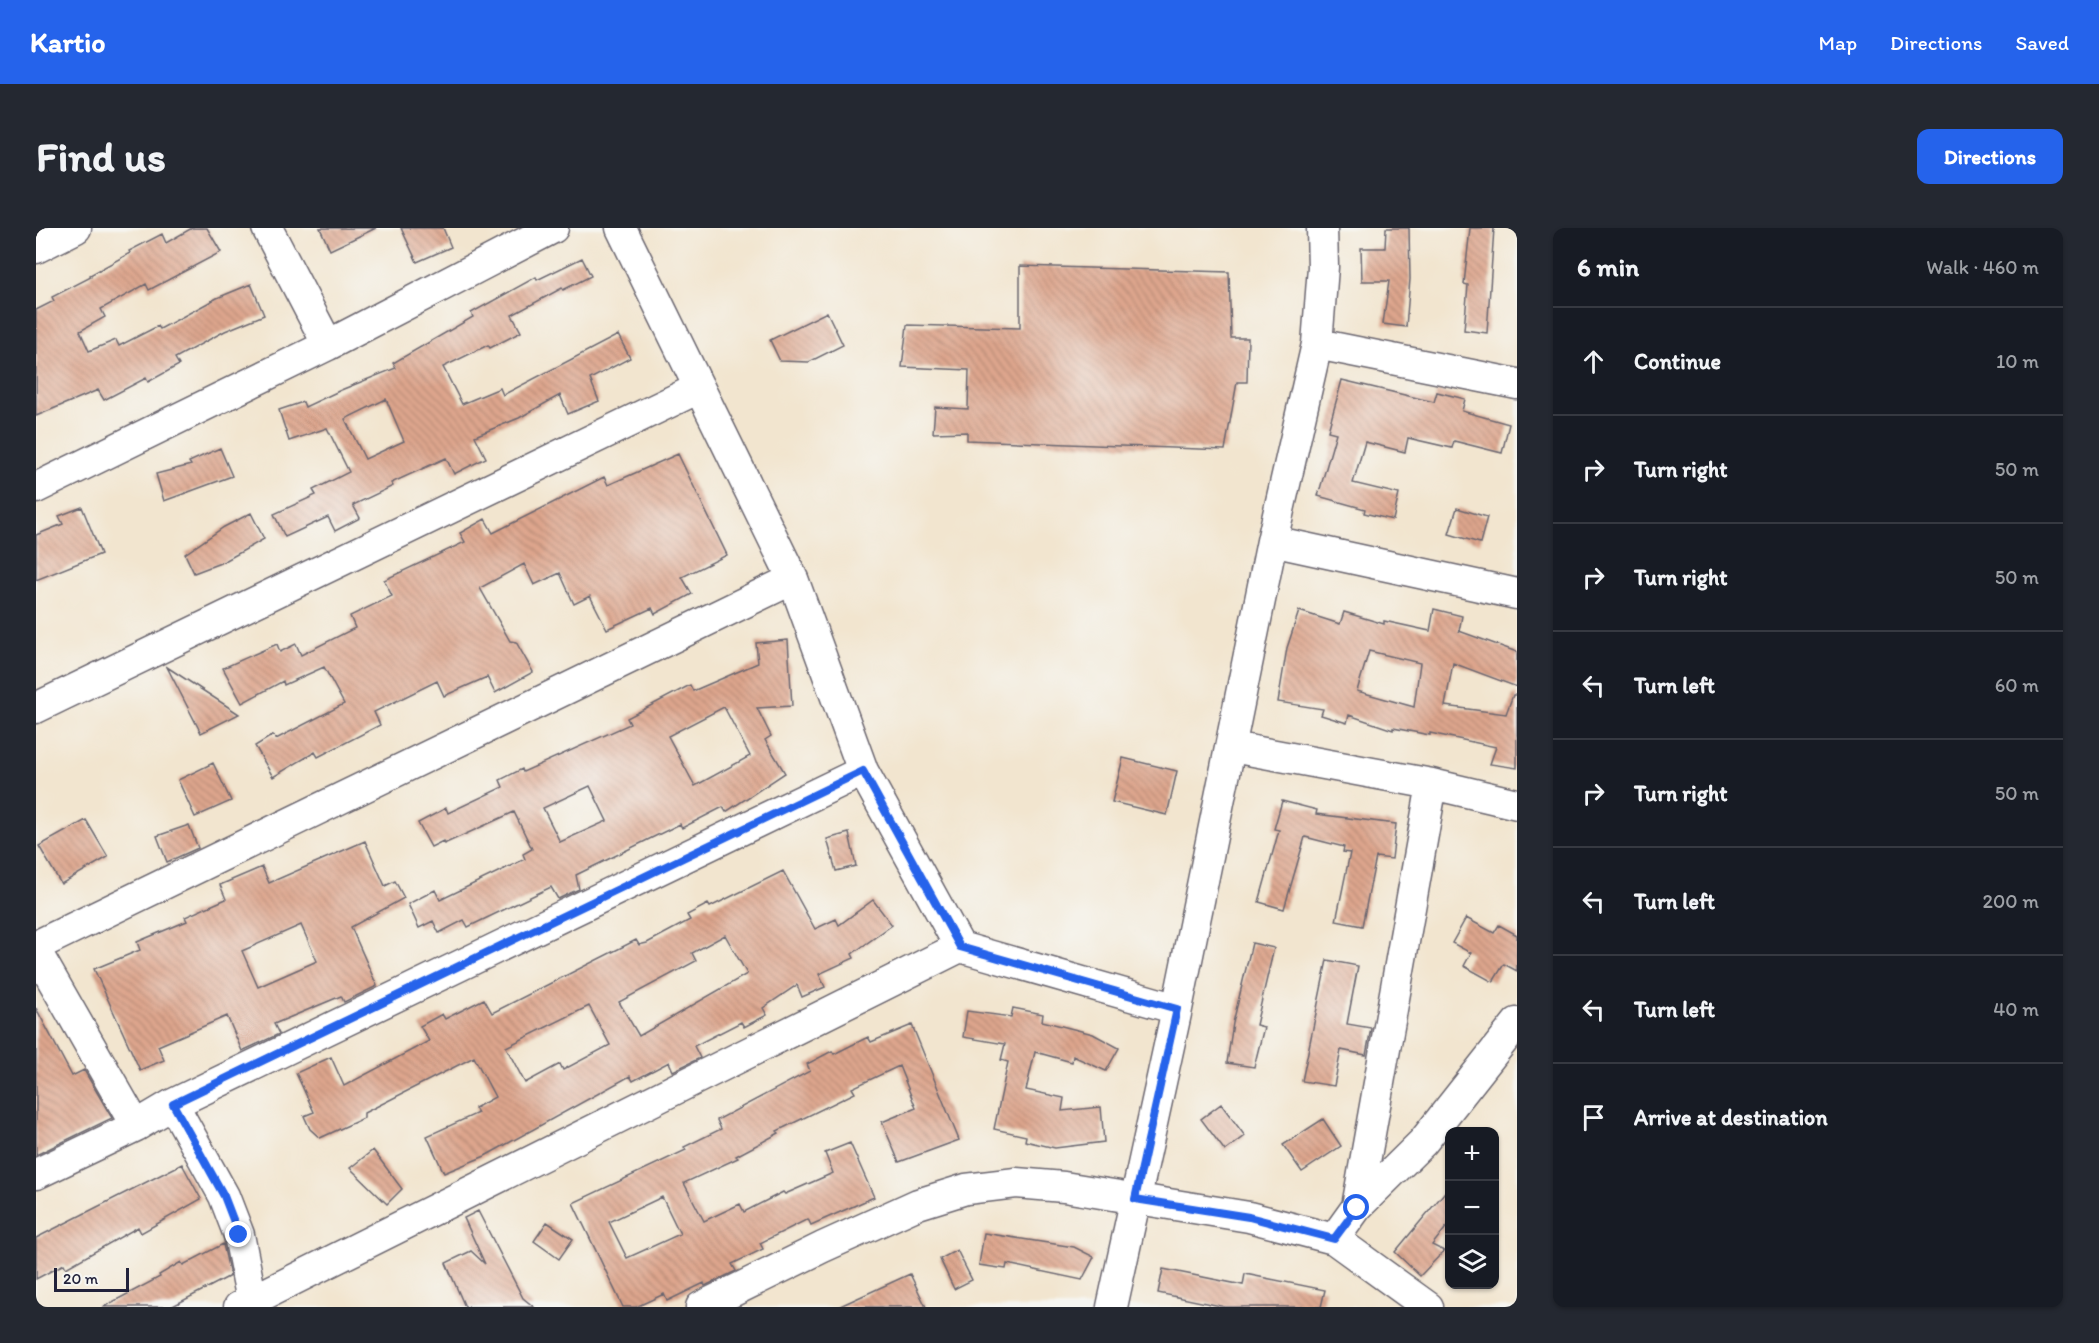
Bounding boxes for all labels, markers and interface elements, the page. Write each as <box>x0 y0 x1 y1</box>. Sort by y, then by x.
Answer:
text: Kartio <box>30 25 105 59</box>
text: Map <box>1819 30 1857 55</box>
text: Directions <box>1890 30 1982 55</box>
text: Saved <box>2015 30 2069 55</box>
button: Directions <box>1917 129 2063 184</box>
text: Find us <box>36 131 166 182</box>
text: 6 min <box>1577 251 1639 283</box>
text: Walk · 460 m <box>1926 255 2039 279</box>
icon: ahead <box>1577 345 1610 378</box>
text: Continue <box>1634 348 1721 375</box>
text: 10 m <box>1996 349 2039 373</box>
icon: right <box>1577 453 1610 486</box>
text: Turn right <box>1634 456 1728 483</box>
text: 50 m <box>1995 457 2039 481</box>
icon: right <box>1577 561 1610 594</box>
text: Turn right <box>1634 564 1728 591</box>
text: 50 m <box>1995 565 2039 589</box>
icon: left <box>1577 669 1610 702</box>
text: Turn left <box>1634 672 1715 699</box>
text: 60 m <box>1995 673 2039 697</box>
icon: right <box>1577 777 1610 810</box>
text: Turn right <box>1634 780 1728 807</box>
text: 50 m <box>1995 781 2039 805</box>
icon: left <box>1577 885 1610 918</box>
text: Turn left <box>1634 888 1715 915</box>
text: 200 m <box>1983 889 2039 913</box>
icon: left <box>1577 993 1610 1026</box>
text: Turn left <box>1634 996 1715 1023</box>
text: 40 m <box>1993 997 2039 1021</box>
icon: arrive <box>1577 1101 1610 1134</box>
text: Arrive at destination <box>1634 1104 1828 1131</box>
map controls <box>1445 1127 1499 1289</box>
button: + <box>1445 1127 1499 1181</box>
button: − <box>1445 1181 1499 1235</box>
route start <box>1343 1194 1369 1220</box>
route end <box>225 1221 251 1247</box>
button: layers <box>1445 1235 1499 1289</box>
scale bar <box>54 1265 129 1292</box>
text: 20 m <box>63 1269 98 1288</box>

